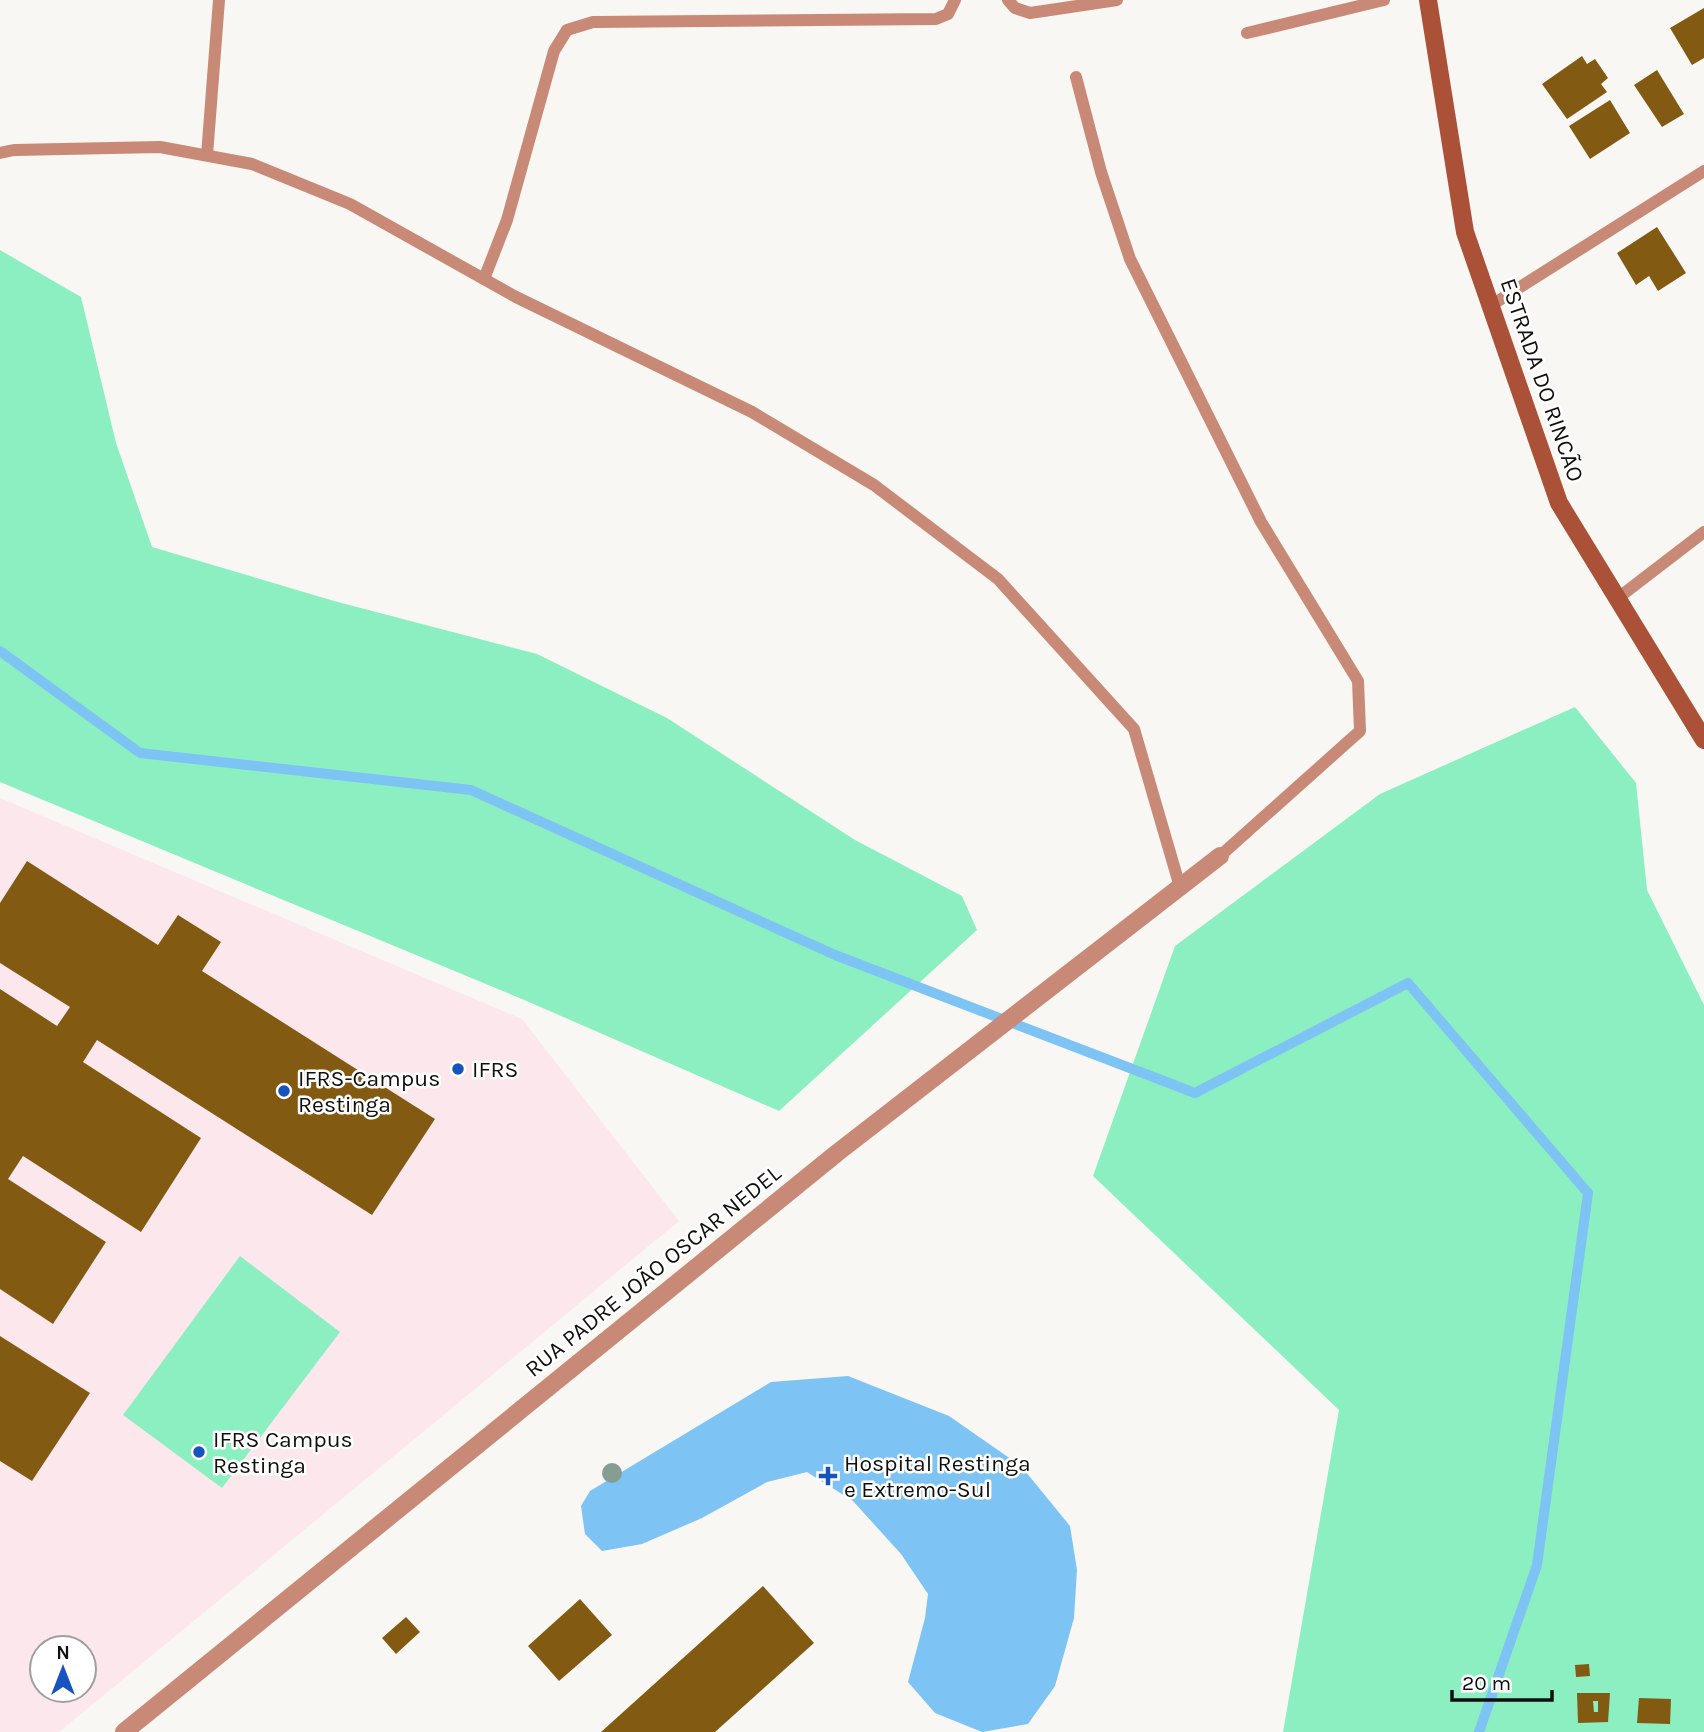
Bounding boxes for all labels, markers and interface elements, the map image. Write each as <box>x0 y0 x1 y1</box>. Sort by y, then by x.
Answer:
street label: ESTRADA DO RINCÃO <box>1494 275 1590 485</box>
place label: IFRS <box>472 1056 518 1083</box>
marker: IFRS <box>450 1061 466 1077</box>
place label: IFRS-Campus Restinga <box>298 1065 440 1118</box>
marker: IFRS-Campus Restinga <box>276 1083 292 1099</box>
street label: RUA PADRE JOÃO OSCAR NEDEL <box>520 1159 787 1383</box>
place label: IFRS Campus Restinga <box>213 1426 353 1479</box>
marker: IFRS Campus Restinga <box>191 1444 207 1460</box>
place label: Hospital Restinga e Extremo-Sul <box>844 1450 1031 1503</box>
marker: Hospital Restinga e Extremo-Sul <box>818 1466 838 1486</box>
north arrow <box>28 1634 98 1704</box>
text: N <box>56 1642 70 1664</box>
scale bar <box>1452 1658 1552 1702</box>
text: 20 m <box>1462 1671 1511 1695</box>

